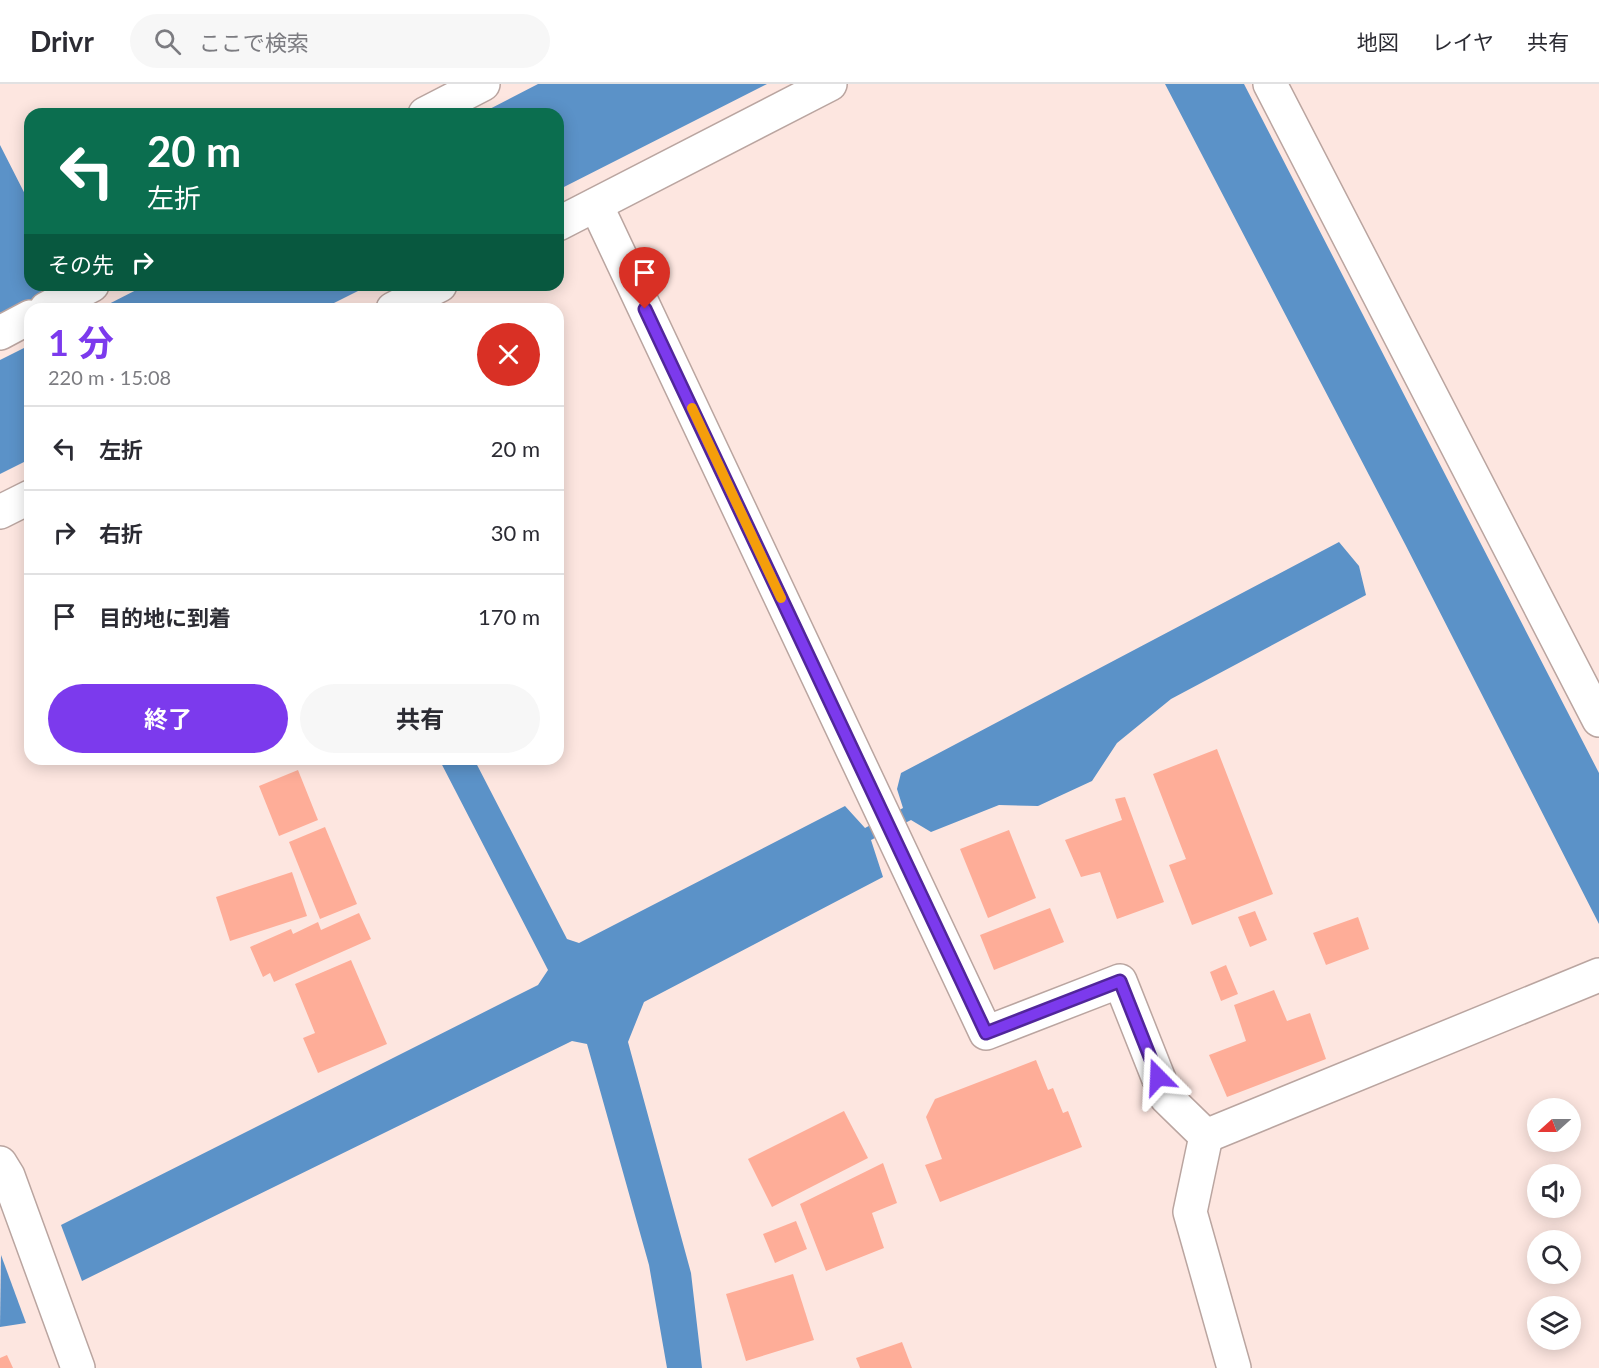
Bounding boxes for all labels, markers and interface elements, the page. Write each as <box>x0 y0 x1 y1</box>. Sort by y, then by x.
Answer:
search box <box>130 14 550 68</box>
text: Drivr <box>30 24 94 58</box>
icon: search <box>151 25 184 58</box>
text: ここで検索 <box>199 29 309 56</box>
text: 地図 <box>1357 29 1399 54</box>
text: レイヤ <box>1432 29 1494 54</box>
text: 共有 <box>1527 29 1569 54</box>
text: 20 m <box>147 126 241 176</box>
icon: left <box>48 132 126 210</box>
text: 左折 <box>147 181 201 214</box>
icon: right <box>126 246 159 279</box>
pin <box>619 247 670 309</box>
text: その先 <box>48 251 114 278</box>
icon: arrive <box>628 256 661 289</box>
text: 1 分 <box>48 320 114 364</box>
button: close <box>477 323 540 386</box>
text: 220 m · 15:08 <box>48 365 171 389</box>
icon: left <box>48 432 81 465</box>
text: 20 m <box>491 435 540 462</box>
text: 左折 <box>99 436 143 463</box>
icon: right <box>48 516 81 549</box>
text: 30 m <box>491 519 540 546</box>
text: 右折 <box>99 520 143 547</box>
icon: arrive <box>48 600 81 633</box>
text: 170 m <box>478 603 540 630</box>
text: 目的地に到着 <box>99 604 231 631</box>
button: 終了 <box>48 684 288 753</box>
button: 共有 <box>300 684 540 753</box>
position arrow <box>1126 1045 1190 1109</box>
north arrow <box>1527 1098 1581 1152</box>
map controls <box>1527 1098 1581 1350</box>
button: sound <box>1527 1164 1581 1218</box>
button: search <box>1527 1230 1581 1284</box>
button: layers <box>1527 1296 1581 1350</box>

